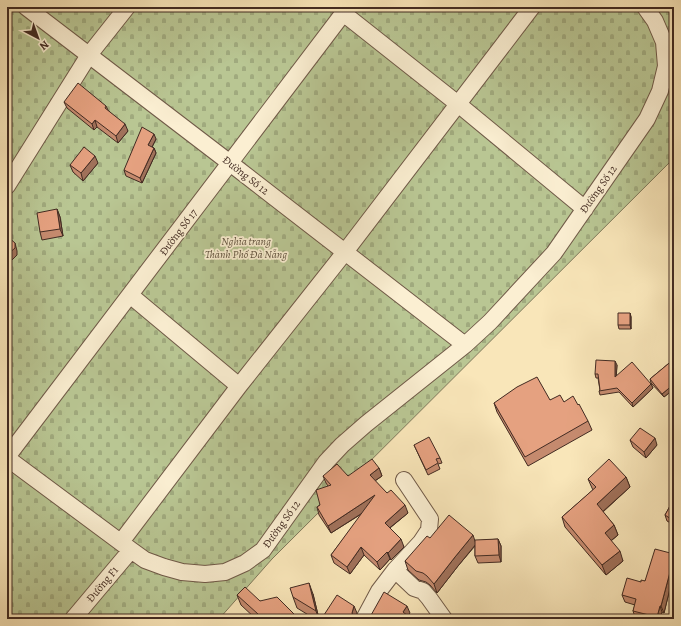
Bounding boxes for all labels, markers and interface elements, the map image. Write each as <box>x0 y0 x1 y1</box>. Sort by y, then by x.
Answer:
north arrow <box>18 18 58 58</box>
text: N <box>36 37 52 53</box>
street label: Đường Số 12 <box>219 152 272 198</box>
street label: Đường Số 12 <box>576 162 620 216</box>
street label: Đường Số 17 <box>156 206 201 259</box>
park label: Nghĩa trang Thành Phố Đà Nẵng <box>205 234 287 262</box>
street label: Đường Số 12 <box>259 497 304 551</box>
street label: Đường F1 <box>83 563 122 606</box>

